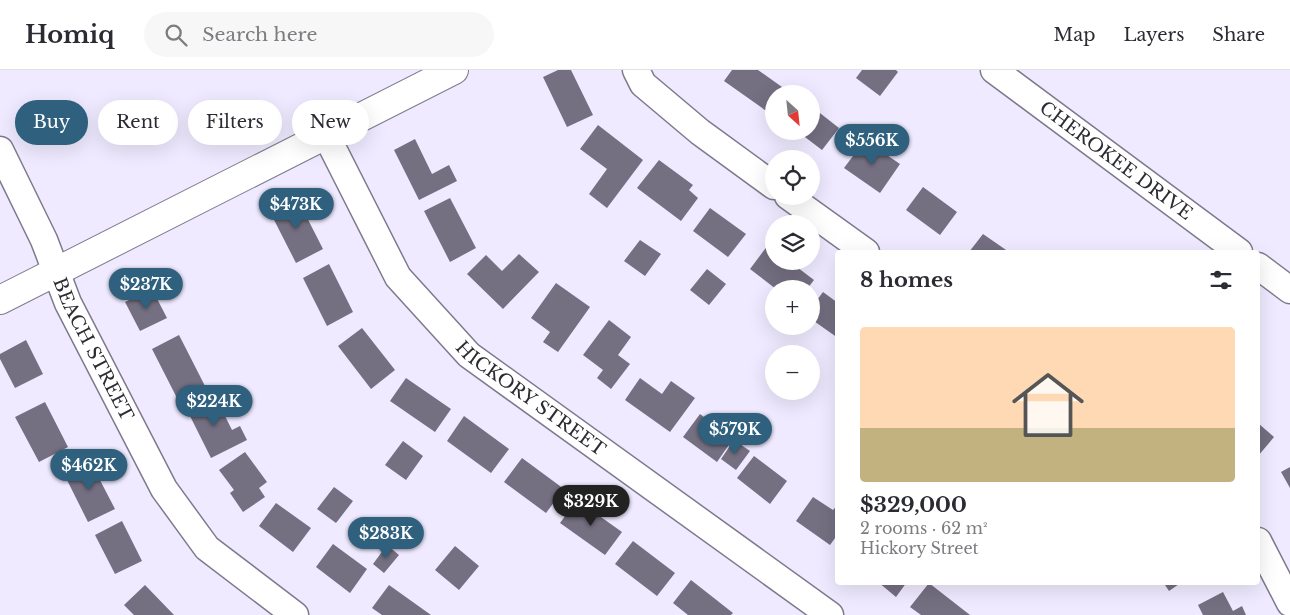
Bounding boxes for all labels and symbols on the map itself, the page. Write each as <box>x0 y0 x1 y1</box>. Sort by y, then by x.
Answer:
north arrow <box>765 85 820 140</box>
street label: CHEROKEE DRIVE <box>1035 97 1197 225</box>
pin: $556K <box>837 124 907 166</box>
pin: $473K <box>261 188 331 230</box>
pin: $237K <box>111 268 181 310</box>
street label: BEACH STREET <box>48 275 138 425</box>
street label: HICKORY STREET <box>451 337 610 461</box>
pin: $224K <box>179 384 249 427</box>
pin: $579K <box>700 412 770 455</box>
pin: $462K <box>54 448 124 491</box>
pin: $329K <box>556 484 626 527</box>
pin: $283K <box>351 516 421 559</box>

